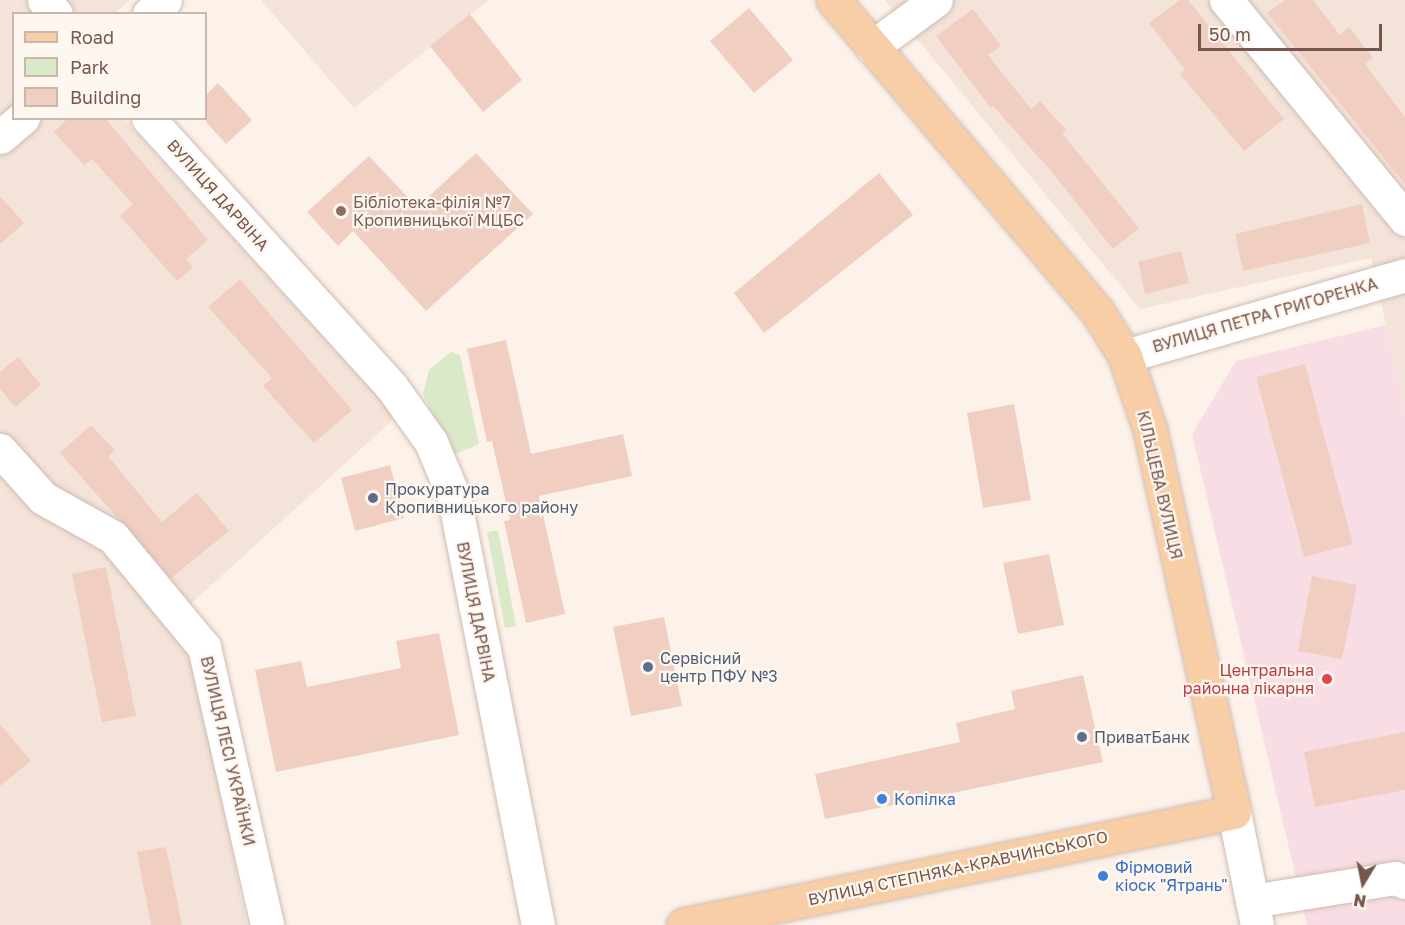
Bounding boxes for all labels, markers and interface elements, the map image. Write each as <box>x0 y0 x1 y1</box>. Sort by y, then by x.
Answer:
legend <box>12 12 207 120</box>
scale bar <box>1201 12 1386 50</box>
text: 50 m <box>1209 23 1251 45</box>
text: Road <box>70 26 114 48</box>
text: Park <box>70 56 109 78</box>
text: Building <box>70 86 141 108</box>
street label: ВУЛИЦЯ ДАРВІНА <box>163 136 273 254</box>
place label: Бібліотека-філія №7 Кропивницької МЦБС <box>353 192 524 230</box>
marker: Бібліотека-філія №7 Кропивницької МЦБС <box>334 204 348 218</box>
street label: ВУЛИЦЯ ПЕТРА ГРИГОРЕНКА <box>1150 274 1380 356</box>
street label: КІЛЬЦЕВА ВУЛИЦЯ <box>1134 409 1186 561</box>
place label: Прокуратура Кропивницького району <box>385 479 578 517</box>
marker: Прокуратура Кропивницького району <box>366 491 380 505</box>
street label: ВУЛИЦЯ ДАРВІНА <box>453 540 499 684</box>
place label: Сервісний центр ПФУ №3 <box>660 648 778 686</box>
street label: ВУЛИЦЯ ЛЕСІ УКРАЇНКИ <box>197 654 259 848</box>
marker: Сервісний центр ПФУ №3 <box>641 660 655 674</box>
place label: Центральна районна лікарня <box>1183 660 1314 698</box>
marker: Центральна районна лікарня <box>1318 670 1336 688</box>
place label: ПриватБанк <box>1094 727 1190 747</box>
marker: ПриватБанк <box>1075 730 1089 744</box>
place label: Копілка <box>894 789 956 809</box>
marker: Копілка <box>875 792 889 806</box>
street label: ВУЛИЦЯ СТЕПНЯКА-КРАВЧИНСЬКОГО <box>806 827 1110 909</box>
north arrow <box>1333 853 1393 913</box>
place label: Фірмовий кіоск "Ятрань" <box>1115 857 1227 895</box>
marker: Фірмовий кіоск "Ятрань" <box>1096 869 1110 883</box>
text: N <box>1352 890 1368 912</box>

